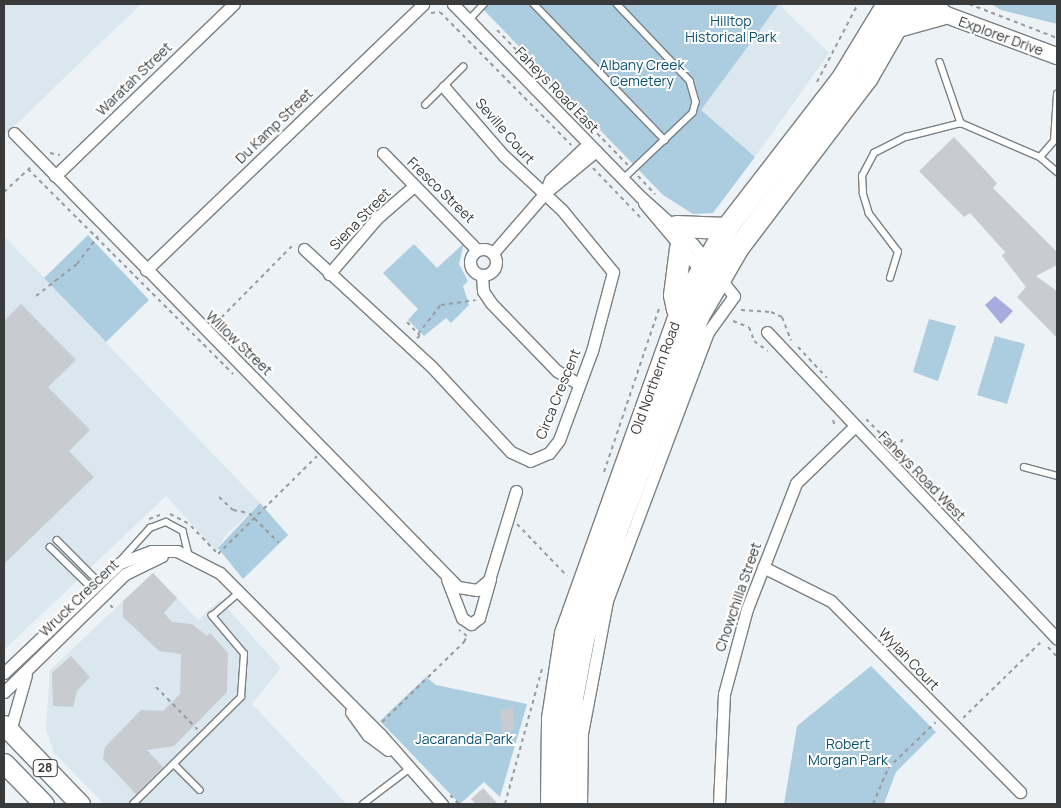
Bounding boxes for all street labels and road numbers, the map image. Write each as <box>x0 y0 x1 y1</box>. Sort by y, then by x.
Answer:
street label: Explorer Drive <box>956 13 1046 59</box>
street label: Waratah Street <box>93 39 175 119</box>
street label: Faheys Road East <box>512 43 602 137</box>
street label: Du Kamp Street <box>232 85 316 167</box>
street label: Seville Court <box>472 95 538 167</box>
street label: Fresco Street <box>404 154 478 226</box>
street label: Siena Street <box>326 184 394 254</box>
street label: Willow Street <box>202 307 276 379</box>
street label: Old Northern Road <box>627 319 683 437</box>
street label: Circa Crescent <box>532 346 584 442</box>
street label: Faheys Road West <box>875 428 969 524</box>
street label: Chowchilla Street <box>711 540 765 654</box>
street label: Wruck Crescent <box>36 556 122 640</box>
street label: Wylah Court <box>875 624 943 694</box>
road number: 28 <box>32 758 58 778</box>

